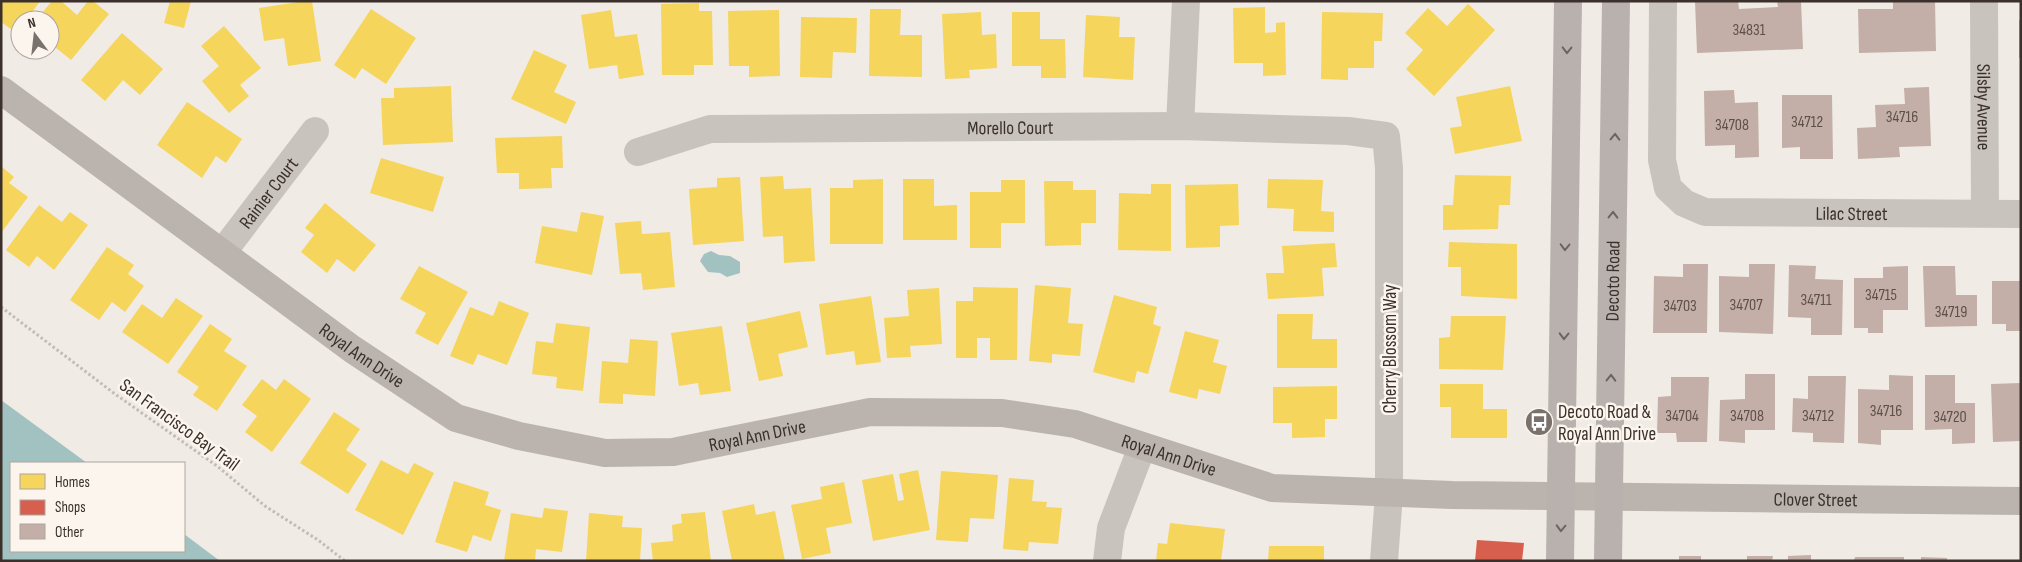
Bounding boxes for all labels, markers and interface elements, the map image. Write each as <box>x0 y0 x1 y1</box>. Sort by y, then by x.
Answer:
north arrow <box>10 10 60 60</box>
text: N <box>26 14 38 32</box>
house number: 34831 <box>1733 21 1766 40</box>
one-way arrow <box>1562 46 1572 54</box>
street label: Silsby Avenue <box>1971 64 1995 150</box>
house number: 34716 <box>1886 108 1918 127</box>
house number: 34712 <box>1791 113 1823 132</box>
house number: 34708 <box>1715 116 1749 135</box>
street label: Morello Court <box>967 117 1054 140</box>
one-way arrow <box>1609 133 1620 141</box>
street label: Rainier Court <box>235 153 304 234</box>
street label: Lilac Street <box>1815 203 1888 226</box>
one-way arrow <box>1608 211 1619 219</box>
street label: Decoto Road <box>1601 241 1626 322</box>
one-way arrow <box>1559 244 1570 252</box>
street label: Cherry Blossom Way <box>1379 284 1402 414</box>
house number: 34715 <box>1865 286 1897 305</box>
house number: 34711 <box>1801 291 1832 310</box>
house number: 34707 <box>1729 296 1763 315</box>
house number: 34703 <box>1663 297 1697 316</box>
house number: 34719 <box>1935 303 1967 322</box>
street label: Royal Ann Drive <box>314 319 408 394</box>
one-way arrow <box>1559 332 1569 340</box>
one-way arrow <box>1606 373 1616 381</box>
street label: San Francisco Bay Trail <box>115 374 244 476</box>
place label: Decoto Road & Royal Ann Drive <box>1558 401 1656 446</box>
house number: 34716 <box>1870 402 1902 421</box>
bus stop icon: Decoto Road & Royal Ann Drive <box>1524 407 1554 437</box>
house number: 34704 <box>1665 407 1699 426</box>
house number: 34708 <box>1730 407 1764 426</box>
house number: 34712 <box>1802 407 1834 426</box>
house number: 34720 <box>1933 408 1967 427</box>
street label: Royal Ann Drive <box>707 415 808 457</box>
street label: Royal Ann Drive <box>1118 430 1219 482</box>
legend <box>10 462 185 552</box>
text: Homes <box>55 473 90 492</box>
street label: Clover Street <box>1774 488 1858 512</box>
text: Shops <box>55 498 86 517</box>
text: Other <box>55 523 84 542</box>
one-way arrow <box>1556 524 1566 532</box>

